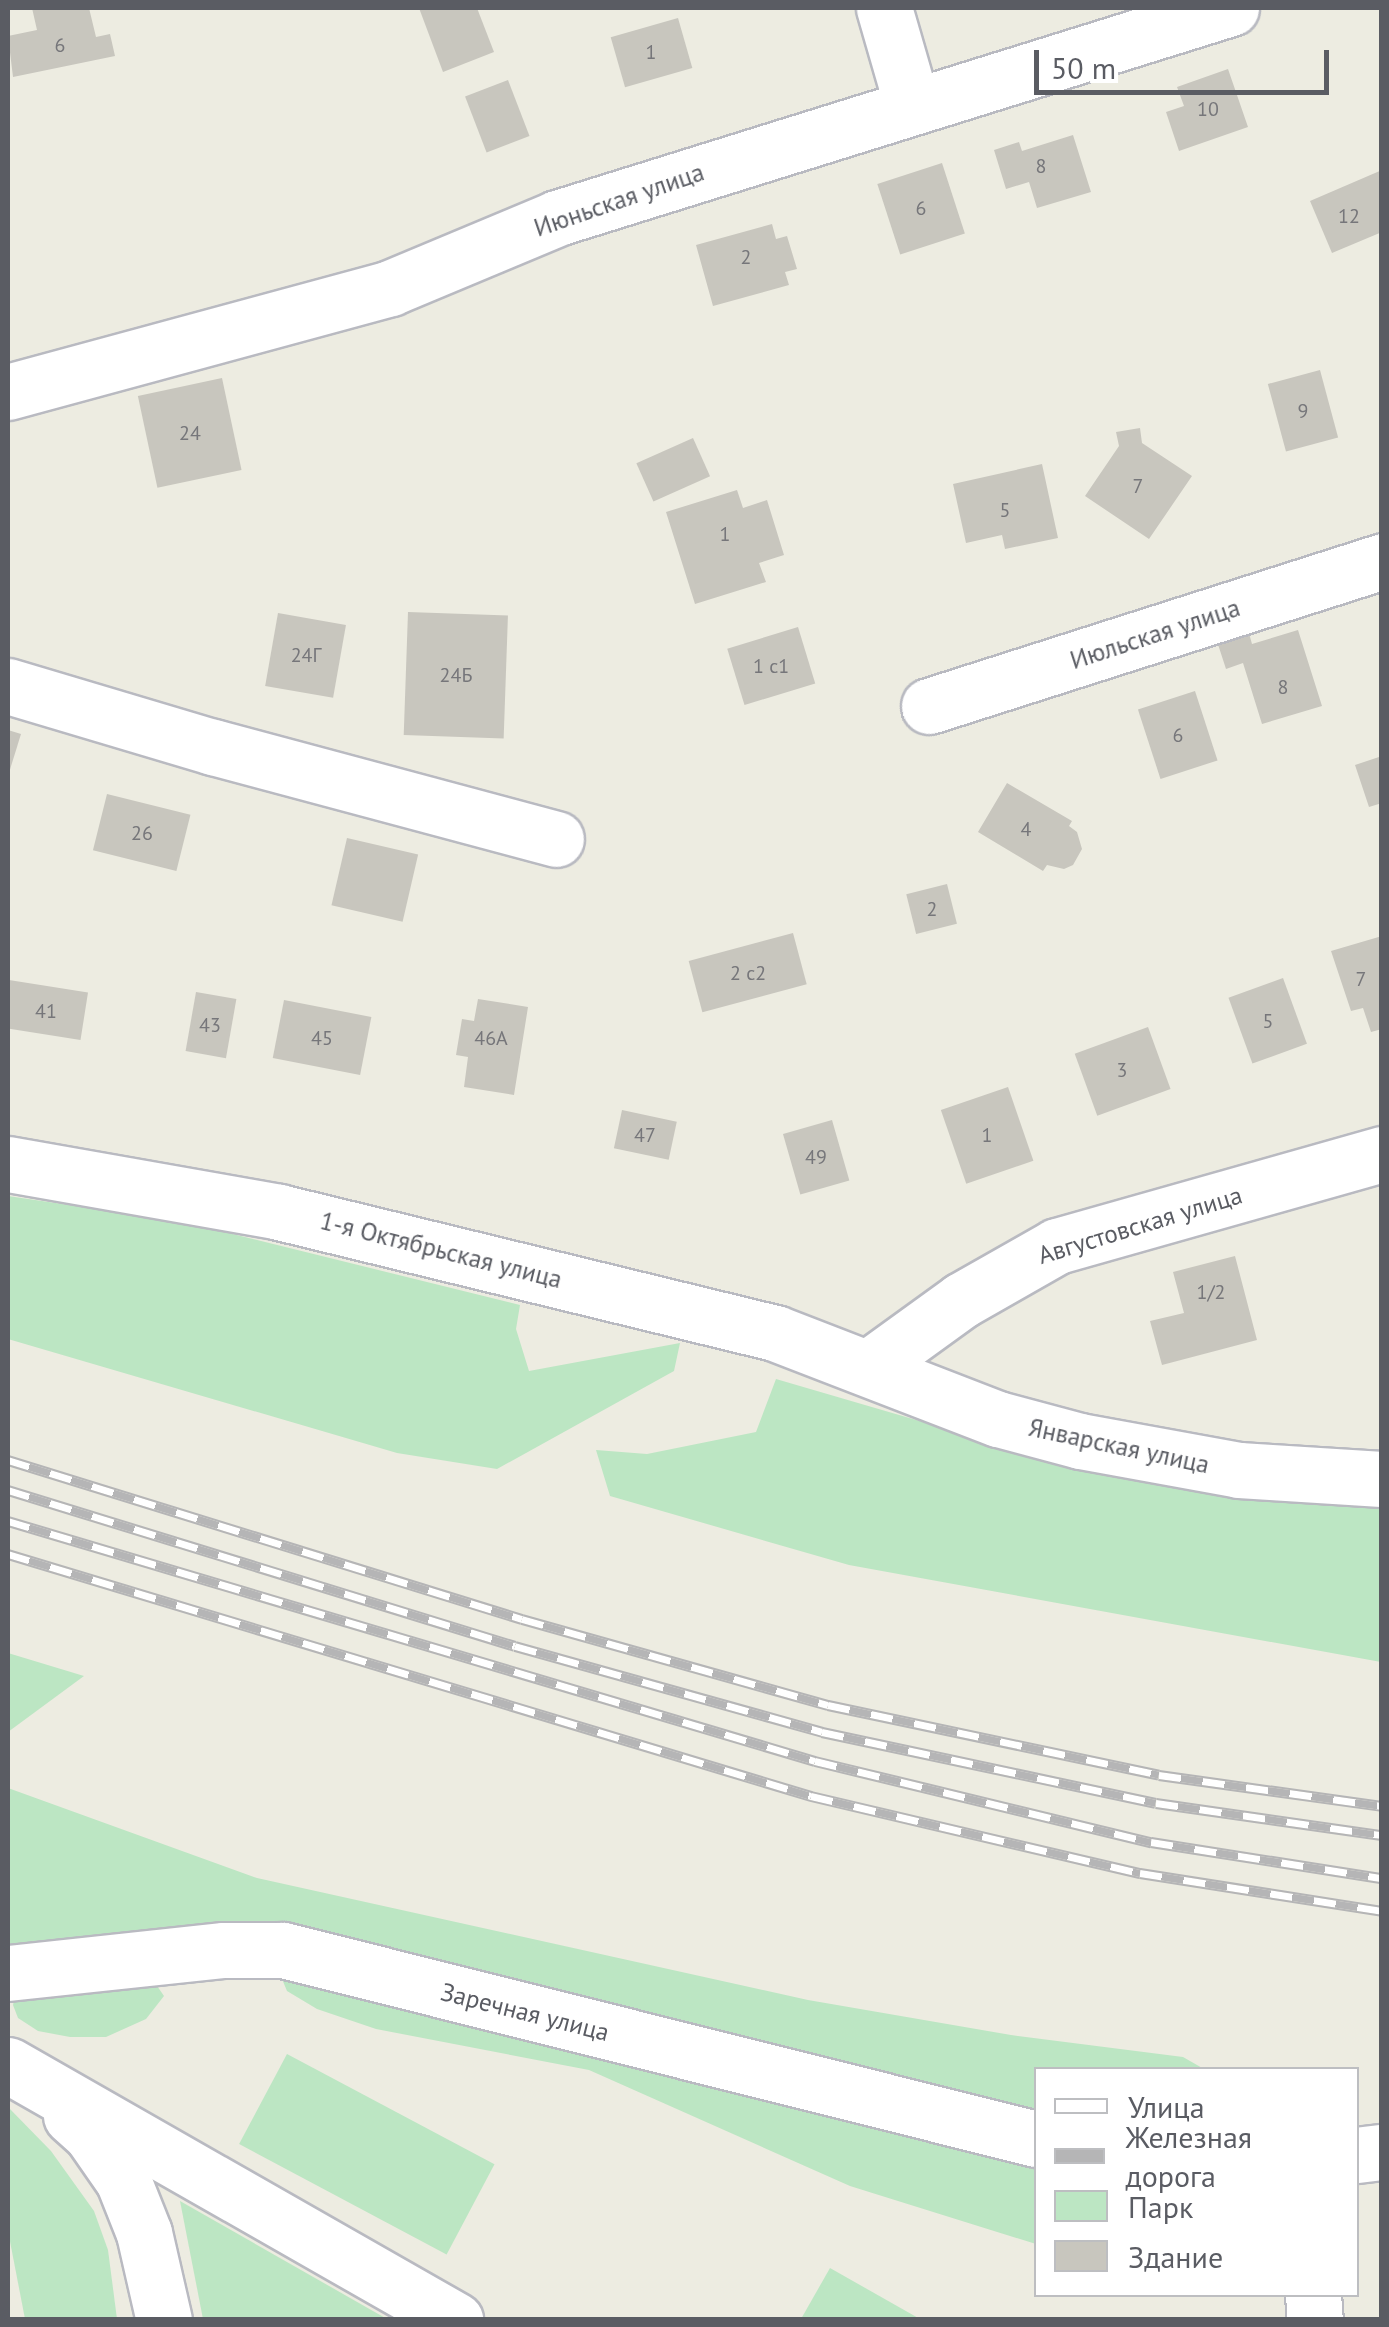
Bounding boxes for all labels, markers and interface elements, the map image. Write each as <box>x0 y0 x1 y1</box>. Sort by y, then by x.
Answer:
scale bar <box>1039 30 1334 92</box>
house number: 6 <box>55 33 65 57</box>
house number: 1 <box>646 40 656 64</box>
text: 50 m <box>1051 48 1116 87</box>
house number: 10 <box>1197 97 1219 121</box>
house number: 8 <box>1036 154 1046 178</box>
street label: Июньская улица <box>530 157 708 243</box>
house number: 6 <box>916 196 926 220</box>
house number: 12 <box>1338 204 1360 228</box>
house number: 2 <box>741 245 751 269</box>
house number: 9 <box>1298 399 1308 423</box>
house number: 24 <box>179 421 201 445</box>
house number: 7 <box>1133 474 1143 498</box>
house number: 5 <box>1000 498 1010 522</box>
house number: 1 <box>720 522 730 546</box>
street label: Июльская улица <box>1066 592 1244 676</box>
house number: 24Г <box>291 643 321 667</box>
house number: 1 с1 <box>753 654 789 678</box>
house number: 24Б <box>440 663 472 687</box>
house number: 8 <box>1278 675 1288 699</box>
house number: 6 <box>1173 723 1183 747</box>
house number: 4 <box>1021 817 1031 841</box>
house number: 26 <box>131 821 153 845</box>
house number: 2 <box>927 897 937 921</box>
house number: 2 с2 <box>730 961 766 985</box>
house number: 7 <box>1356 967 1366 991</box>
house number: 41 <box>35 999 57 1023</box>
house number: 5 <box>1263 1009 1273 1033</box>
house number: 43 <box>199 1013 221 1037</box>
house number: 45 <box>311 1026 333 1050</box>
house number: 46А <box>474 1026 508 1050</box>
house number: 3 <box>1117 1058 1127 1082</box>
house number: 47 <box>634 1123 656 1147</box>
house number: 1 <box>982 1123 992 1147</box>
house number: 49 <box>805 1145 827 1169</box>
street label: Августовская улица <box>1034 1180 1246 1270</box>
street label: 1-я Октябрьская улица <box>317 1205 565 1295</box>
house number: 1/2 <box>1197 1280 1225 1304</box>
street label: Январская улица <box>1026 1412 1212 1480</box>
street label: Заречная улица <box>438 1977 612 2047</box>
legend <box>1034 2067 1359 2297</box>
text: Улица <box>1128 2087 1205 2126</box>
text: Железная дорога <box>1125 2117 1252 2195</box>
text: Парк <box>1128 2187 1193 2226</box>
text: Здание <box>1128 2237 1223 2276</box>

